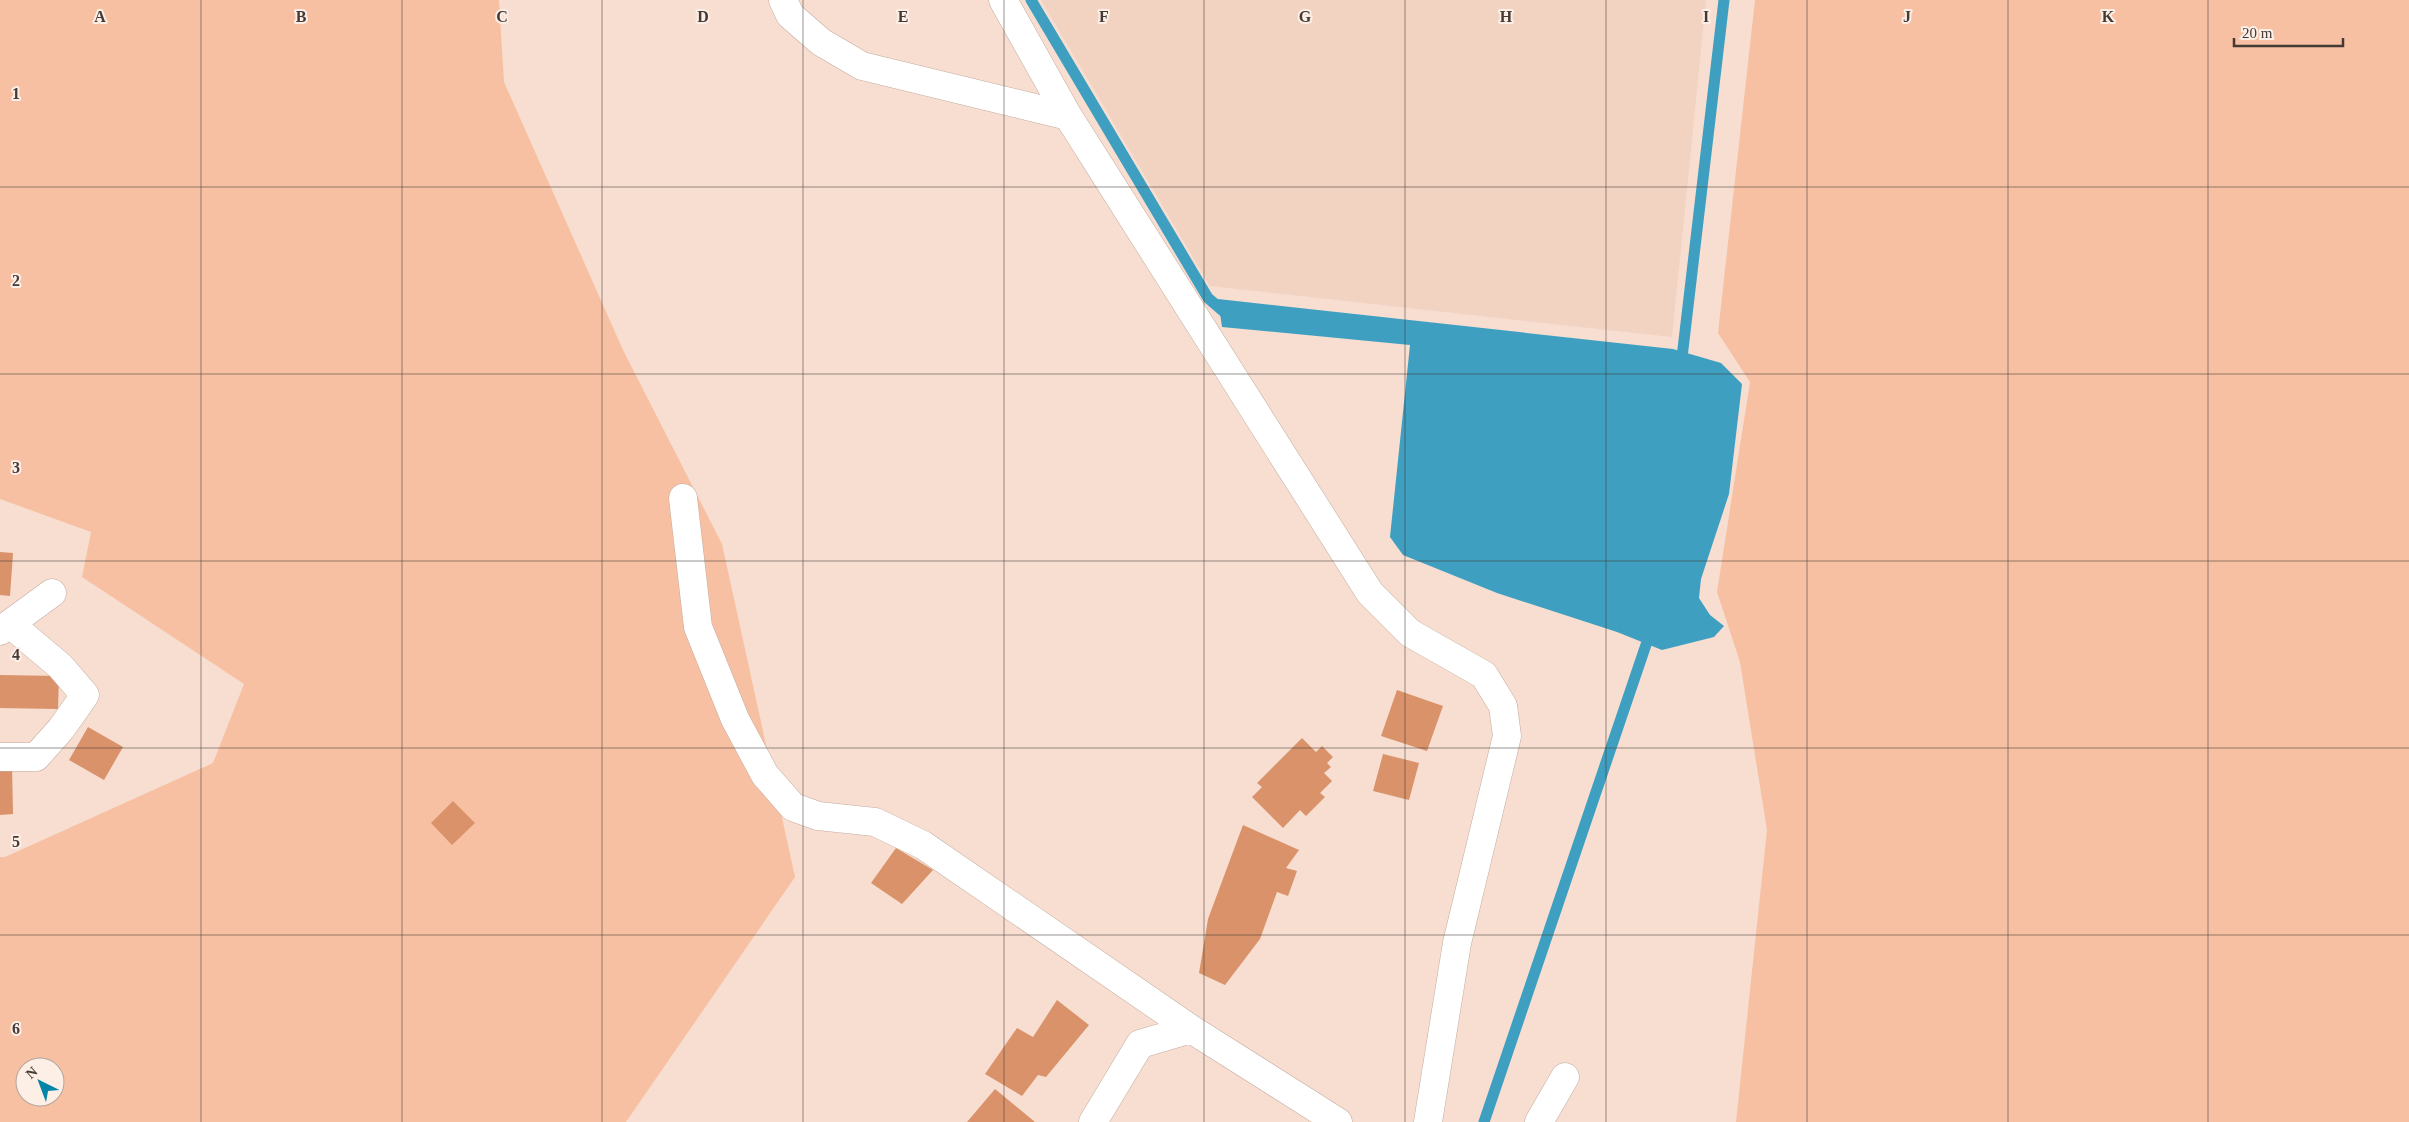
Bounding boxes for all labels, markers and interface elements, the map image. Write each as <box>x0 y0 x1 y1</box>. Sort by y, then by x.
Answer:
text: A <box>94 8 106 25</box>
text: B <box>296 8 307 25</box>
text: C <box>496 8 508 25</box>
text: D <box>697 8 709 25</box>
text: E <box>898 8 908 25</box>
text: F <box>1099 8 1109 25</box>
text: G <box>1299 8 1312 25</box>
text: H <box>1500 8 1513 25</box>
text: I <box>1703 8 1709 25</box>
text: J <box>1903 8 1911 25</box>
text: K <box>2102 8 2115 25</box>
scale bar <box>2234 15 2343 47</box>
text: 20 m <box>2242 25 2273 41</box>
text: 1 <box>12 85 20 102</box>
text: 2 <box>12 272 20 289</box>
text: 3 <box>12 459 20 476</box>
text: 4 <box>12 646 20 663</box>
text: 5 <box>12 833 20 850</box>
text: 6 <box>12 1020 20 1037</box>
north arrow <box>15 1057 65 1107</box>
text: N <box>23 1064 40 1082</box>

